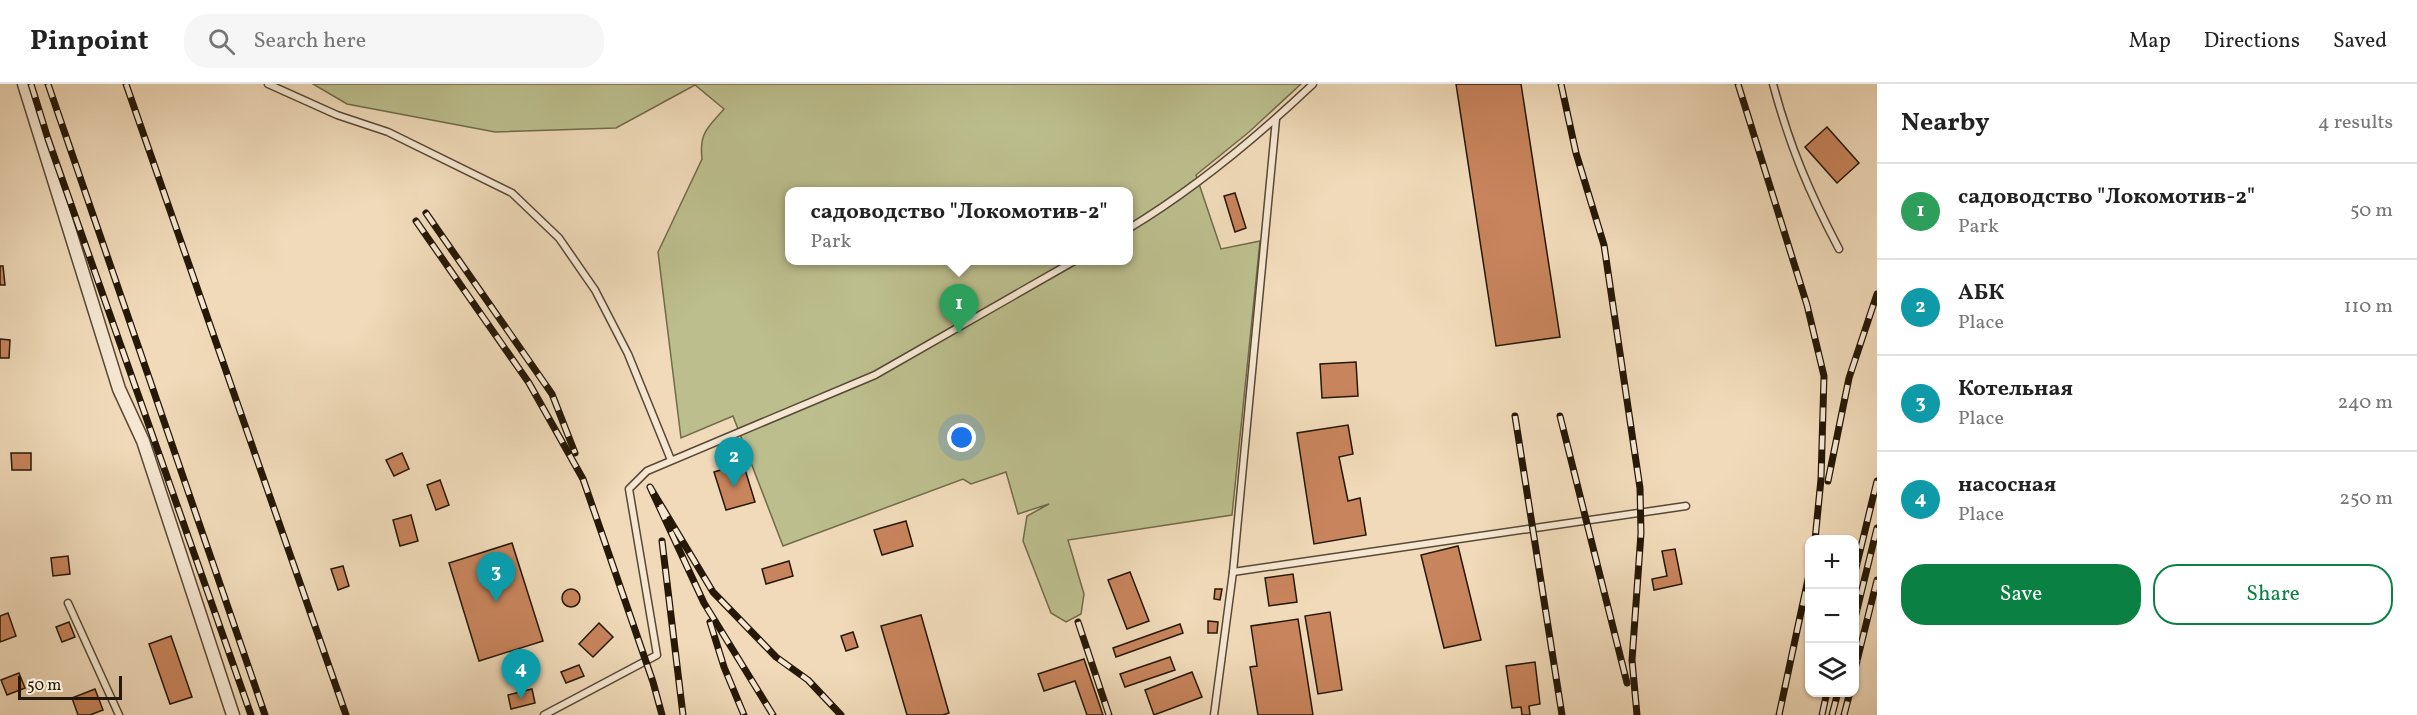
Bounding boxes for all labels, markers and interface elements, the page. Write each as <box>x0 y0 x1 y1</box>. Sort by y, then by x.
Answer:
search box <box>184 14 604 68</box>
text: Pinpoint <box>30 22 148 61</box>
icon: search <box>205 25 238 58</box>
text: Search here <box>253 26 366 57</box>
text: Map <box>2129 27 2171 56</box>
text: Directions <box>2204 27 2300 56</box>
text: Saved <box>2333 27 2387 56</box>
text: Nearby <box>1901 105 1990 141</box>
text: 4 results <box>2318 109 2393 137</box>
text: садоводство "Локомотив-2" <box>1958 182 2255 213</box>
popup <box>785 187 1133 265</box>
text: садоводство "Локомотив-2" <box>811 197 1108 228</box>
text: 1 <box>1916 197 1925 225</box>
text: 50 m <box>2350 197 2393 225</box>
text: Park <box>1958 213 1999 241</box>
text: Park <box>811 228 851 256</box>
text: АБК <box>1958 278 2004 309</box>
pin: 1 <box>940 284 978 334</box>
text: 2 <box>1915 293 1926 321</box>
text: 110 m <box>2344 293 2393 321</box>
text: Place <box>1958 309 2004 337</box>
text: Котельная <box>1958 374 2073 405</box>
text: 3 <box>1915 389 1926 417</box>
text: 240 m <box>2338 389 2393 417</box>
text: Place <box>1958 405 2004 433</box>
your location <box>947 423 976 452</box>
pin: 2 <box>714 438 754 487</box>
text: насосная <box>1958 470 2056 501</box>
text: 4 <box>1914 485 1927 513</box>
text: 250 m <box>2339 485 2393 513</box>
text: Place <box>1958 501 2004 529</box>
map controls <box>1805 535 1859 697</box>
button: + <box>1805 535 1859 589</box>
pin: 3 <box>476 552 516 602</box>
button: Save <box>1901 564 2141 625</box>
button: Share <box>2153 564 2393 625</box>
button: − <box>1805 589 1859 643</box>
button: layers <box>1805 643 1859 697</box>
pin: 4 <box>502 650 540 699</box>
scale bar <box>18 673 122 700</box>
text: 50 m <box>27 675 61 697</box>

